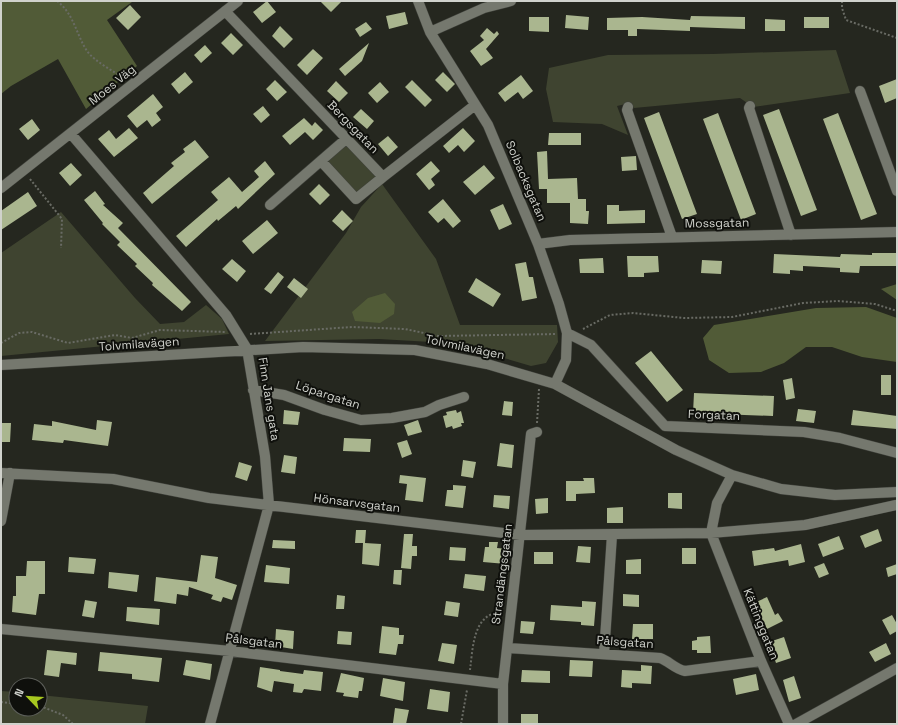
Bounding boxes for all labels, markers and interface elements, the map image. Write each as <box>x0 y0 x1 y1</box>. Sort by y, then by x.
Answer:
street label: Moes Väg <box>85 61 139 109</box>
street label: Bergsgatan <box>324 97 382 157</box>
street label: Solbacksgatan <box>502 138 550 224</box>
street label: Mossgatan <box>685 214 749 232</box>
street label: Tolvmilavägen <box>424 331 506 363</box>
street label: Tolvmilavägen <box>98 333 180 355</box>
street label: Finn Jans gata <box>255 356 284 442</box>
street label: Löpargatan <box>294 377 362 413</box>
street label: Forgatan <box>688 406 740 424</box>
street label: Hönsarvsgatan <box>313 490 401 516</box>
street label: Strandängsgatan <box>488 523 516 625</box>
street label: Kättinggatan <box>739 586 783 662</box>
street label: Pålsgatan <box>225 630 283 652</box>
street label: Pålsgatan <box>596 632 654 652</box>
north arrow <box>8 677 48 717</box>
text: N <box>11 686 27 699</box>

